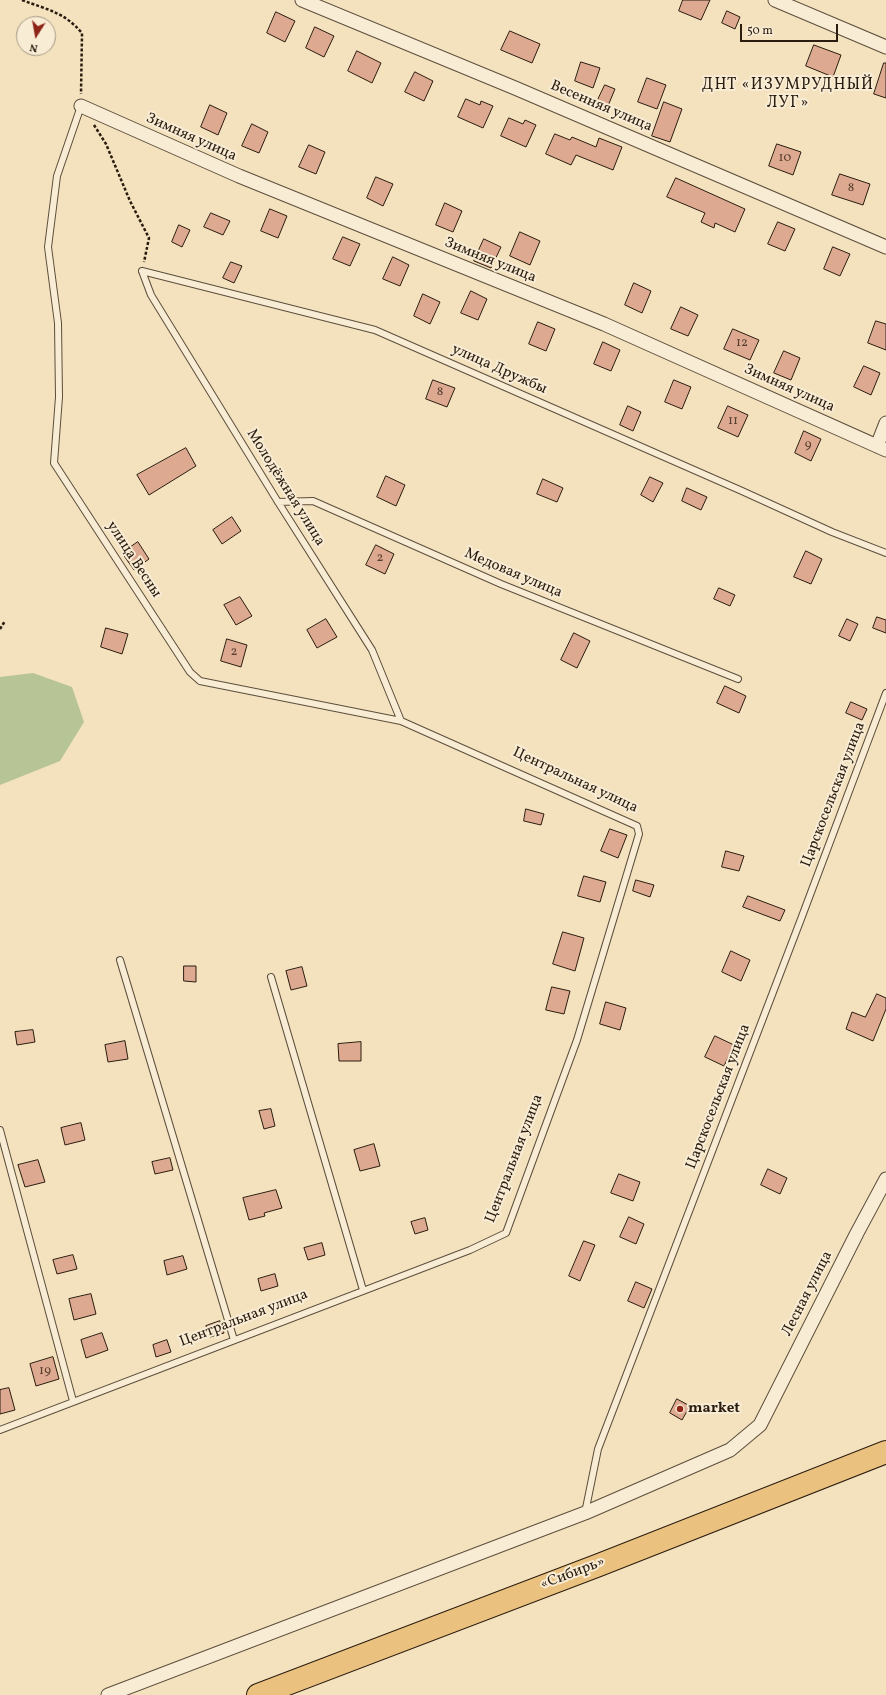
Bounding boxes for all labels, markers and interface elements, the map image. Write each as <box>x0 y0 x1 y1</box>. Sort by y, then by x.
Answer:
north arrow <box>16 16 56 56</box>
scale bar <box>742 16 840 42</box>
text: 50 m <box>747 23 773 39</box>
text: N <box>28 39 39 55</box>
district label: ДНТ «ИЗУМРУДНЫЙ ЛУГ» <box>702 76 874 114</box>
street label: Весенняя улица <box>547 77 655 137</box>
street label: Зимняя улица <box>143 110 239 166</box>
house number: 10 <box>779 151 791 167</box>
house number: 8 <box>848 181 854 197</box>
street label: Зимняя улица <box>441 234 539 288</box>
house number: 12 <box>736 336 748 352</box>
street label: улица Дружбы <box>448 341 550 399</box>
street label: Зимняя улица <box>741 361 837 417</box>
house number: 8 <box>437 385 443 401</box>
house number: 11 <box>728 414 738 430</box>
street label: Молодёжная улица <box>242 426 328 550</box>
house number: 9 <box>805 438 811 454</box>
street label: улица Весны <box>102 518 164 602</box>
street label: Медовая улица <box>461 545 565 603</box>
house number: 2 <box>377 551 383 567</box>
house number: 2 <box>231 645 237 661</box>
street label: Царскосельская улица <box>798 720 870 870</box>
street label: Центральная улица <box>509 744 641 818</box>
street label: Царскосельская улица <box>683 1022 755 1172</box>
street label: Центральная улица <box>482 1092 548 1226</box>
street label: Лесная улица <box>779 1248 837 1340</box>
street label: Центральная улица <box>177 1286 311 1352</box>
house number: 19 <box>39 1364 51 1380</box>
place label: market <box>688 1400 740 1418</box>
marker: market <box>675 1404 685 1414</box>
street label: «Сибирь» <box>538 1553 608 1595</box>

